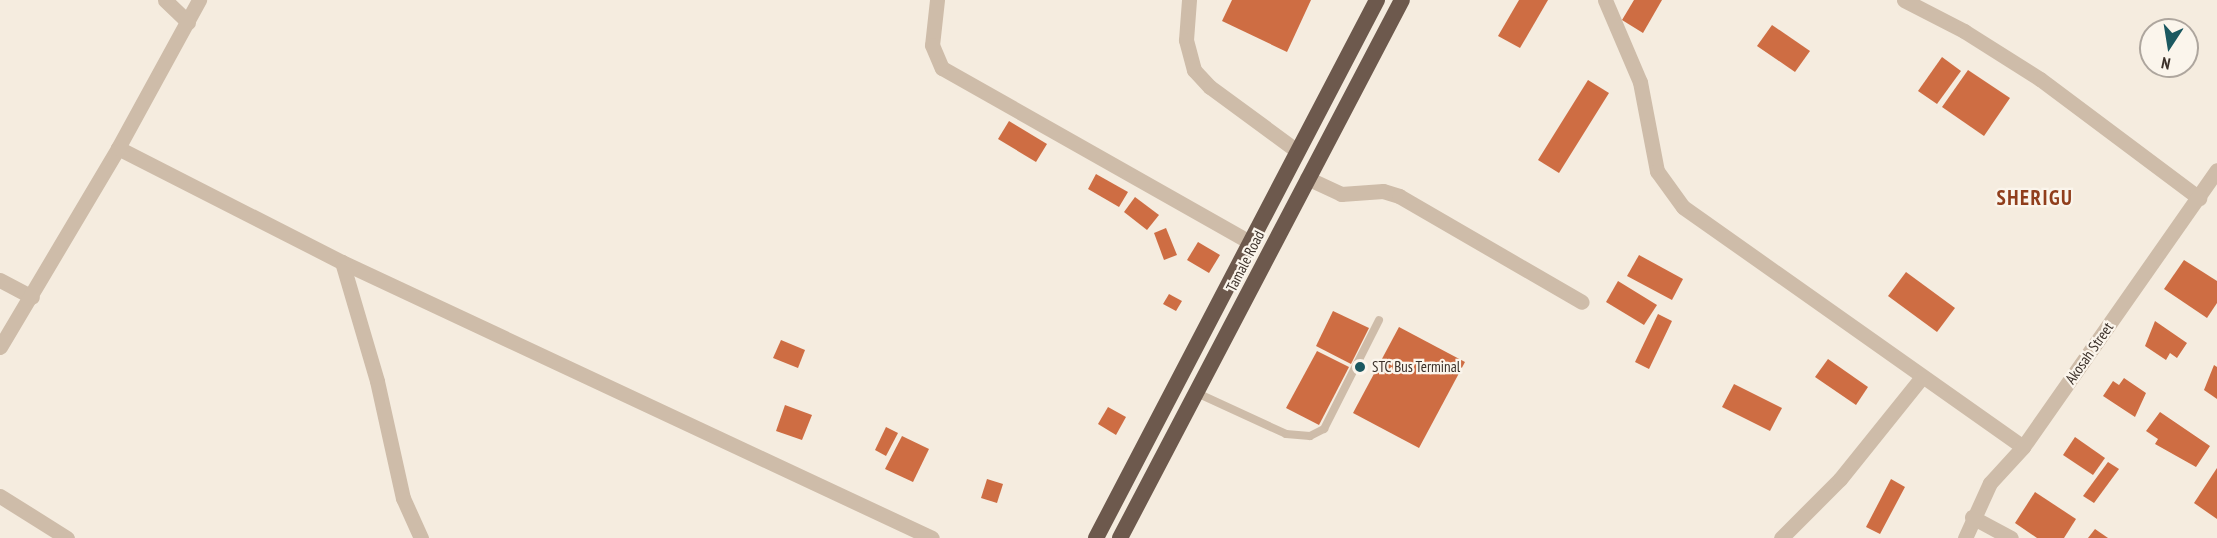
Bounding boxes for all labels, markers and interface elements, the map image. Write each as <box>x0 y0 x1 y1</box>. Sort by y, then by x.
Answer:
north arrow <box>2139 18 2199 78</box>
text: N <box>2159 53 2172 74</box>
district label: SHERIGU <box>1997 185 2073 211</box>
street label: Tamale Road <box>1222 228 1268 294</box>
street label: Akosah Street <box>2061 319 2117 387</box>
place label: STC Bus Terminal <box>1372 358 1461 376</box>
marker: STC Bus Terminal <box>1353 360 1367 374</box>

